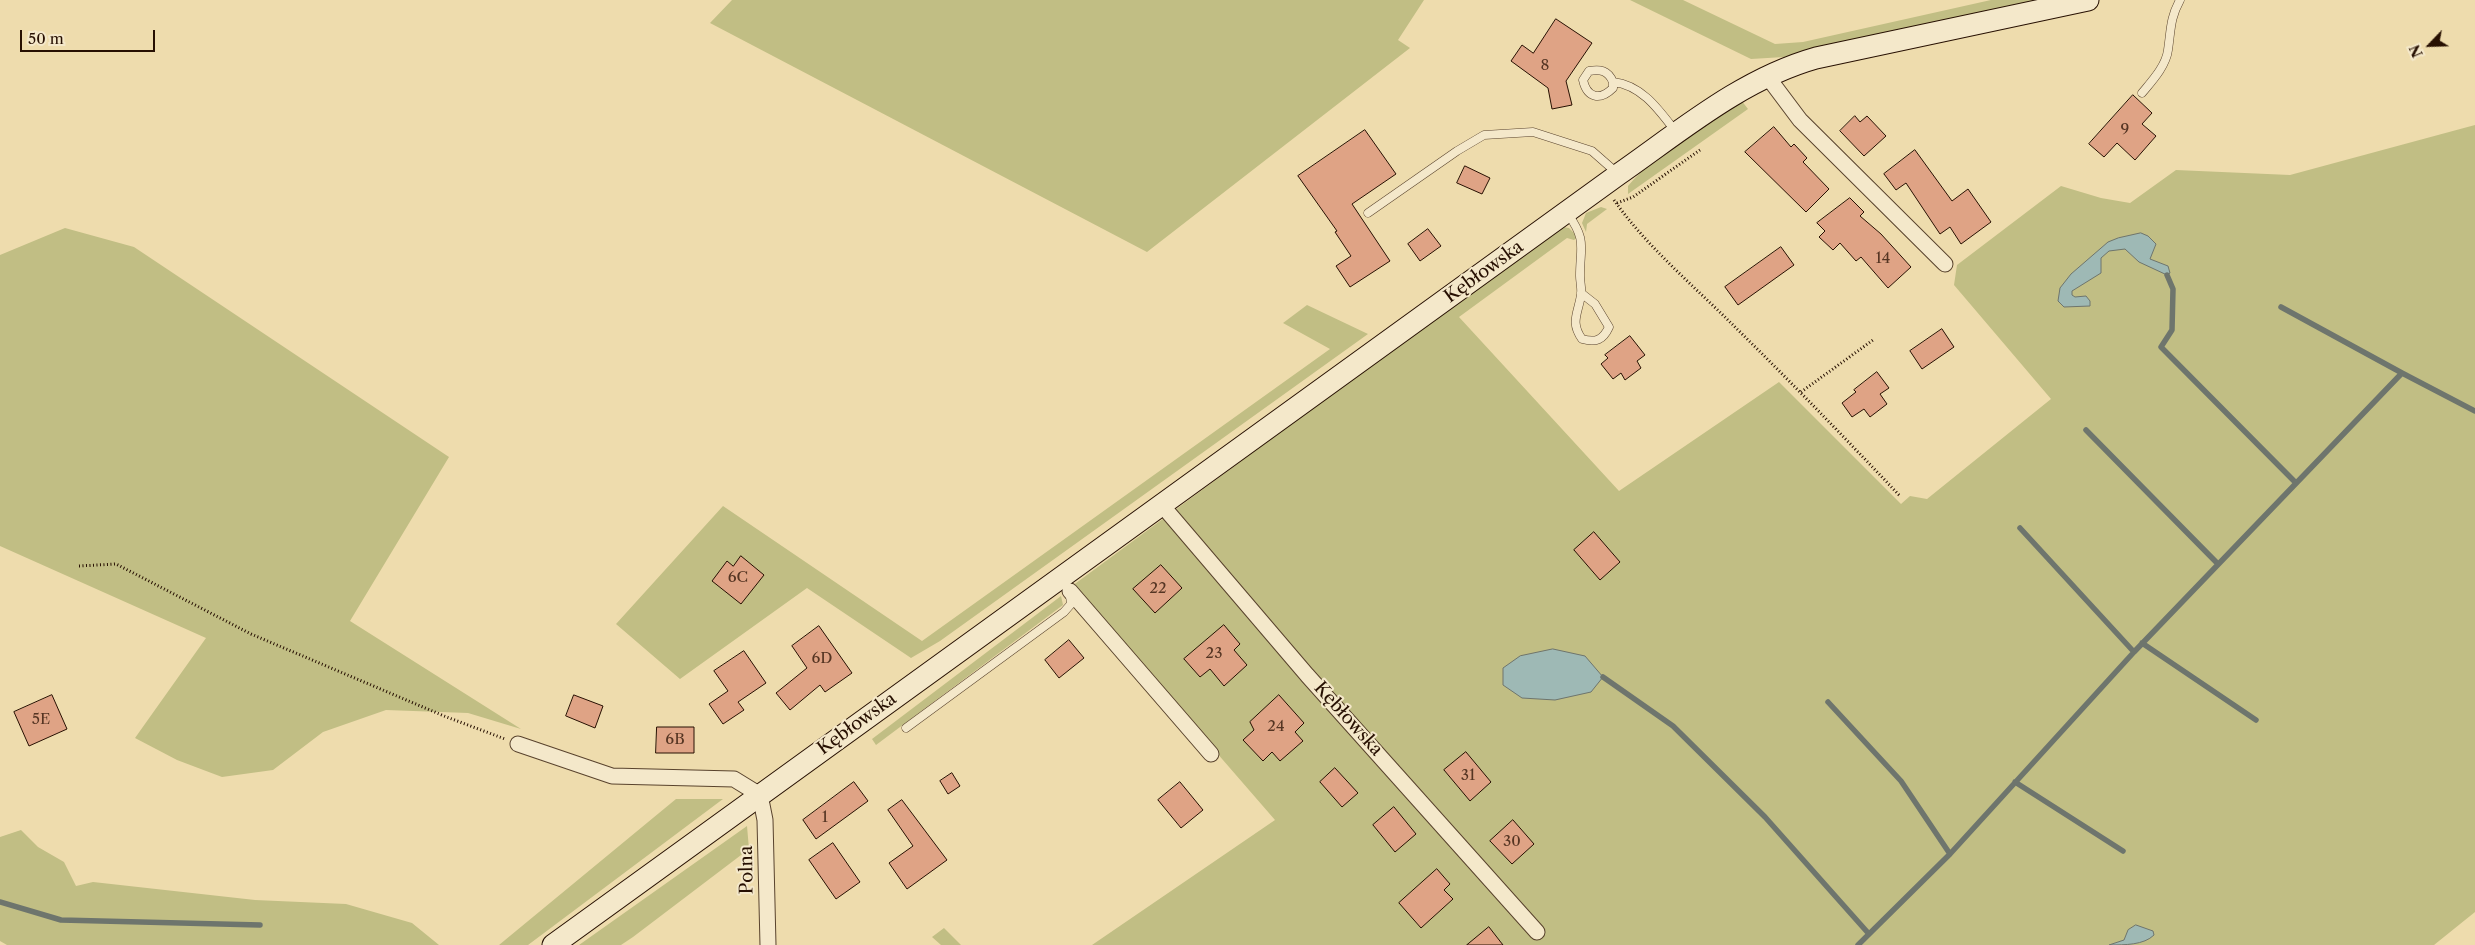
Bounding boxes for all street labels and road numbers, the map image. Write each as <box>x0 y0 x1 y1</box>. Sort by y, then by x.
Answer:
street label: Kębłowska <box>1440 236 1528 308</box>
street label: Kębłowska <box>1309 677 1387 761</box>
street label: Kębłowska <box>813 688 901 760</box>
street label: Polna <box>736 846 758 894</box>

